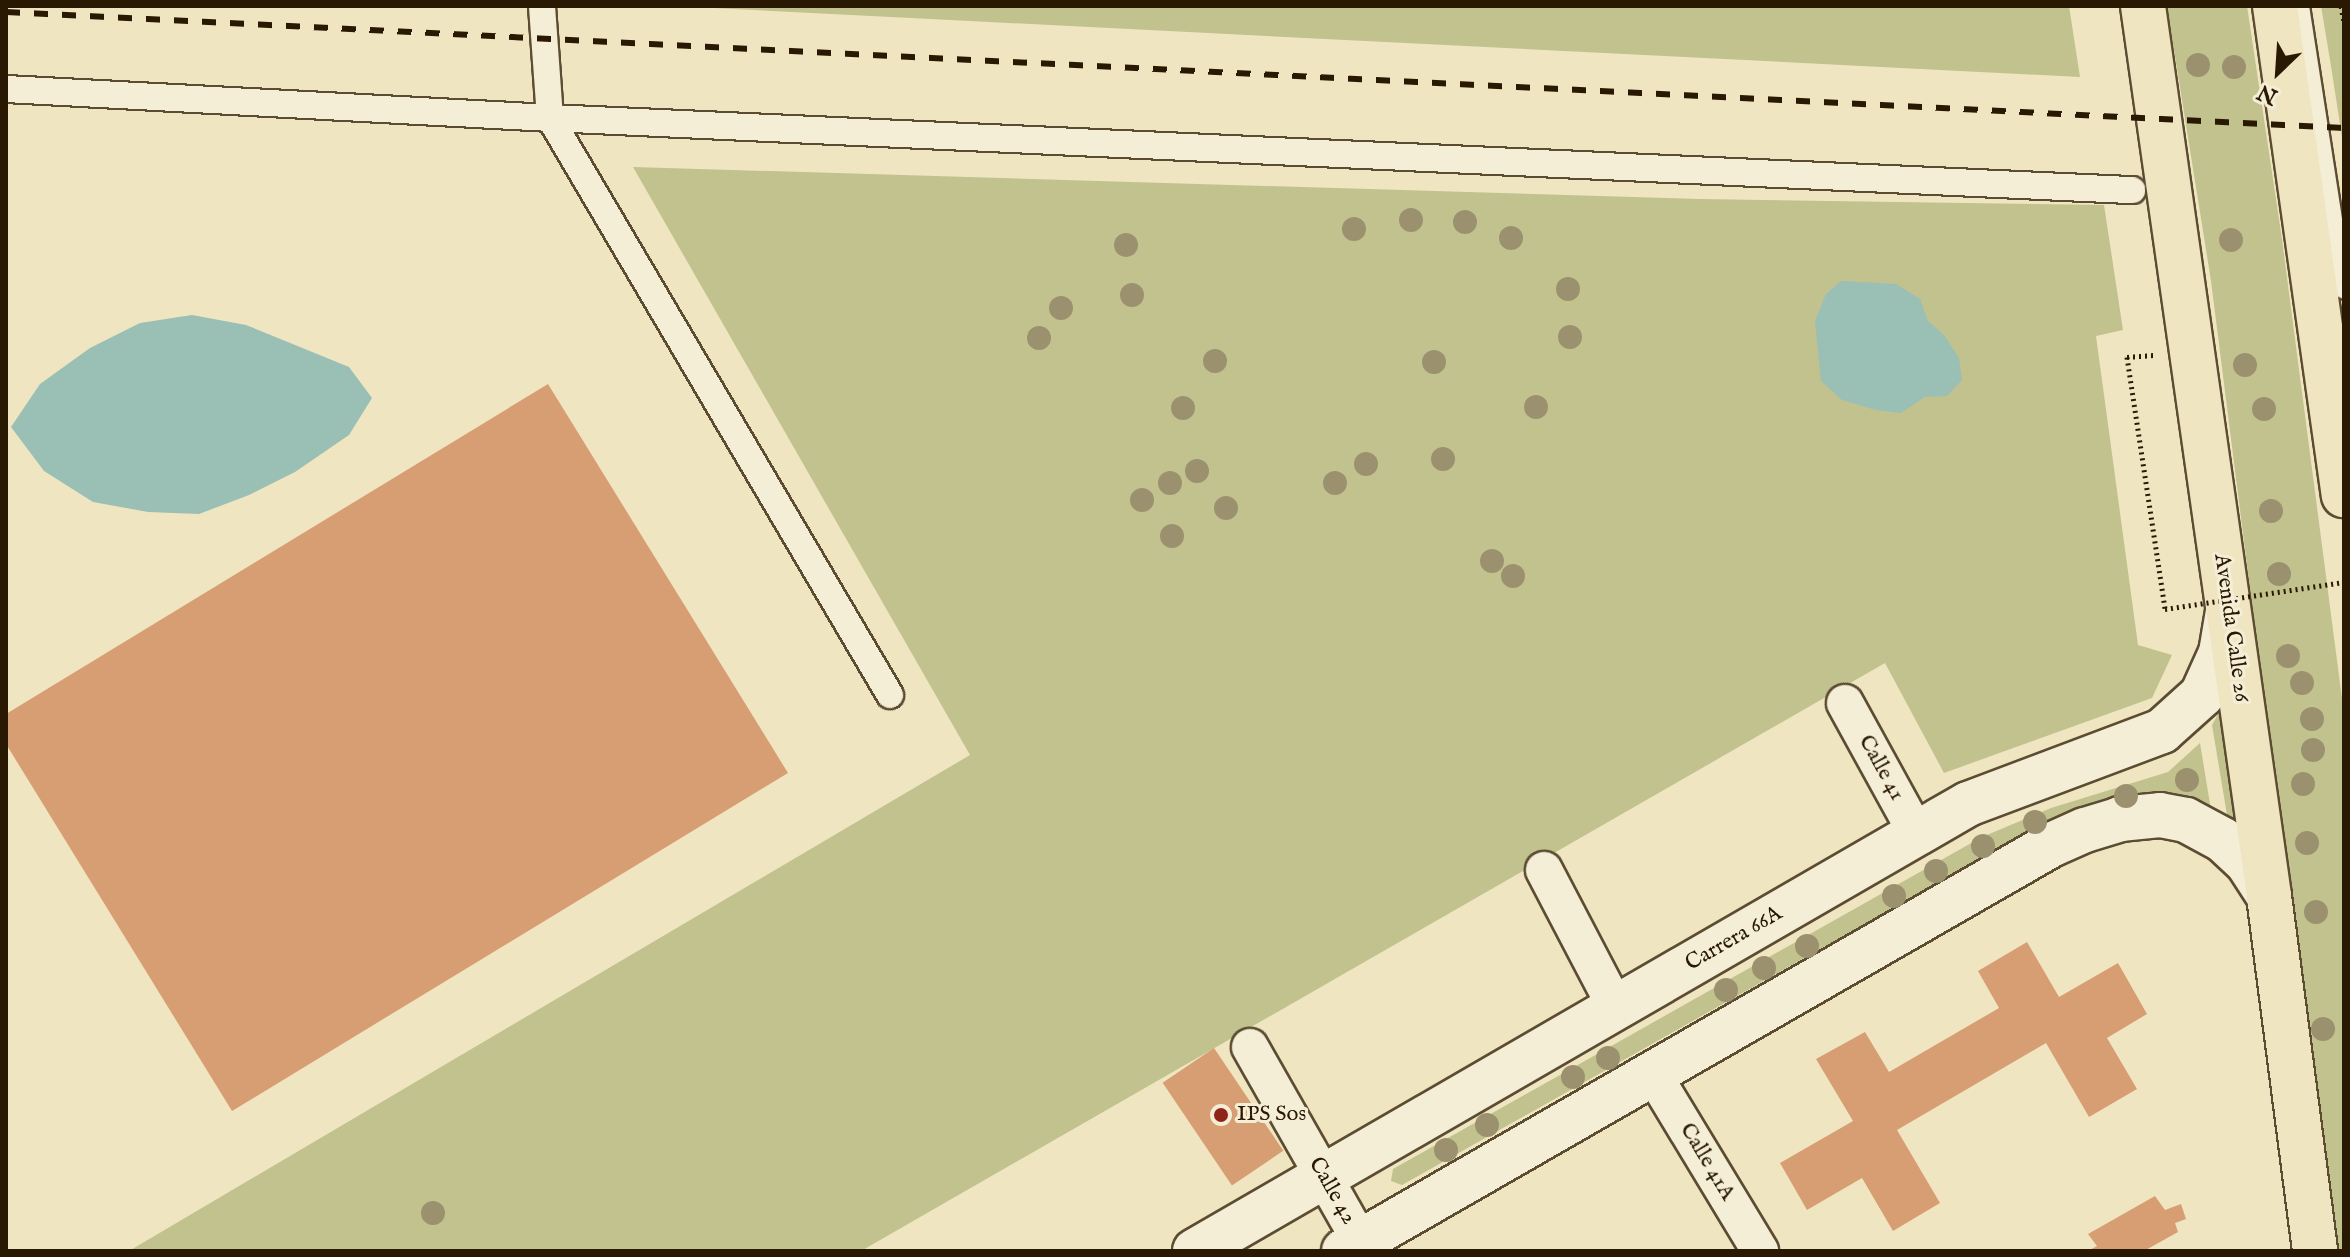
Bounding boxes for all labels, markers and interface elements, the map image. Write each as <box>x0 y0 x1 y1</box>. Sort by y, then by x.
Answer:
north arrow <box>2238 32 2318 112</box>
text: N <box>2253 77 2282 110</box>
street label: Avenida Calle 26 <box>2208 552 2254 704</box>
street label: Calle 41 <box>1852 731 1910 805</box>
street label: Carrera 66A <box>1681 901 1787 977</box>
place label: IPS Sos <box>1237 1102 1306 1128</box>
marker: IPS Sos <box>1212 1106 1230 1124</box>
street label: Calle 41A <box>1674 1118 1740 1206</box>
street label: Calle 42 <box>1302 1153 1362 1229</box>

